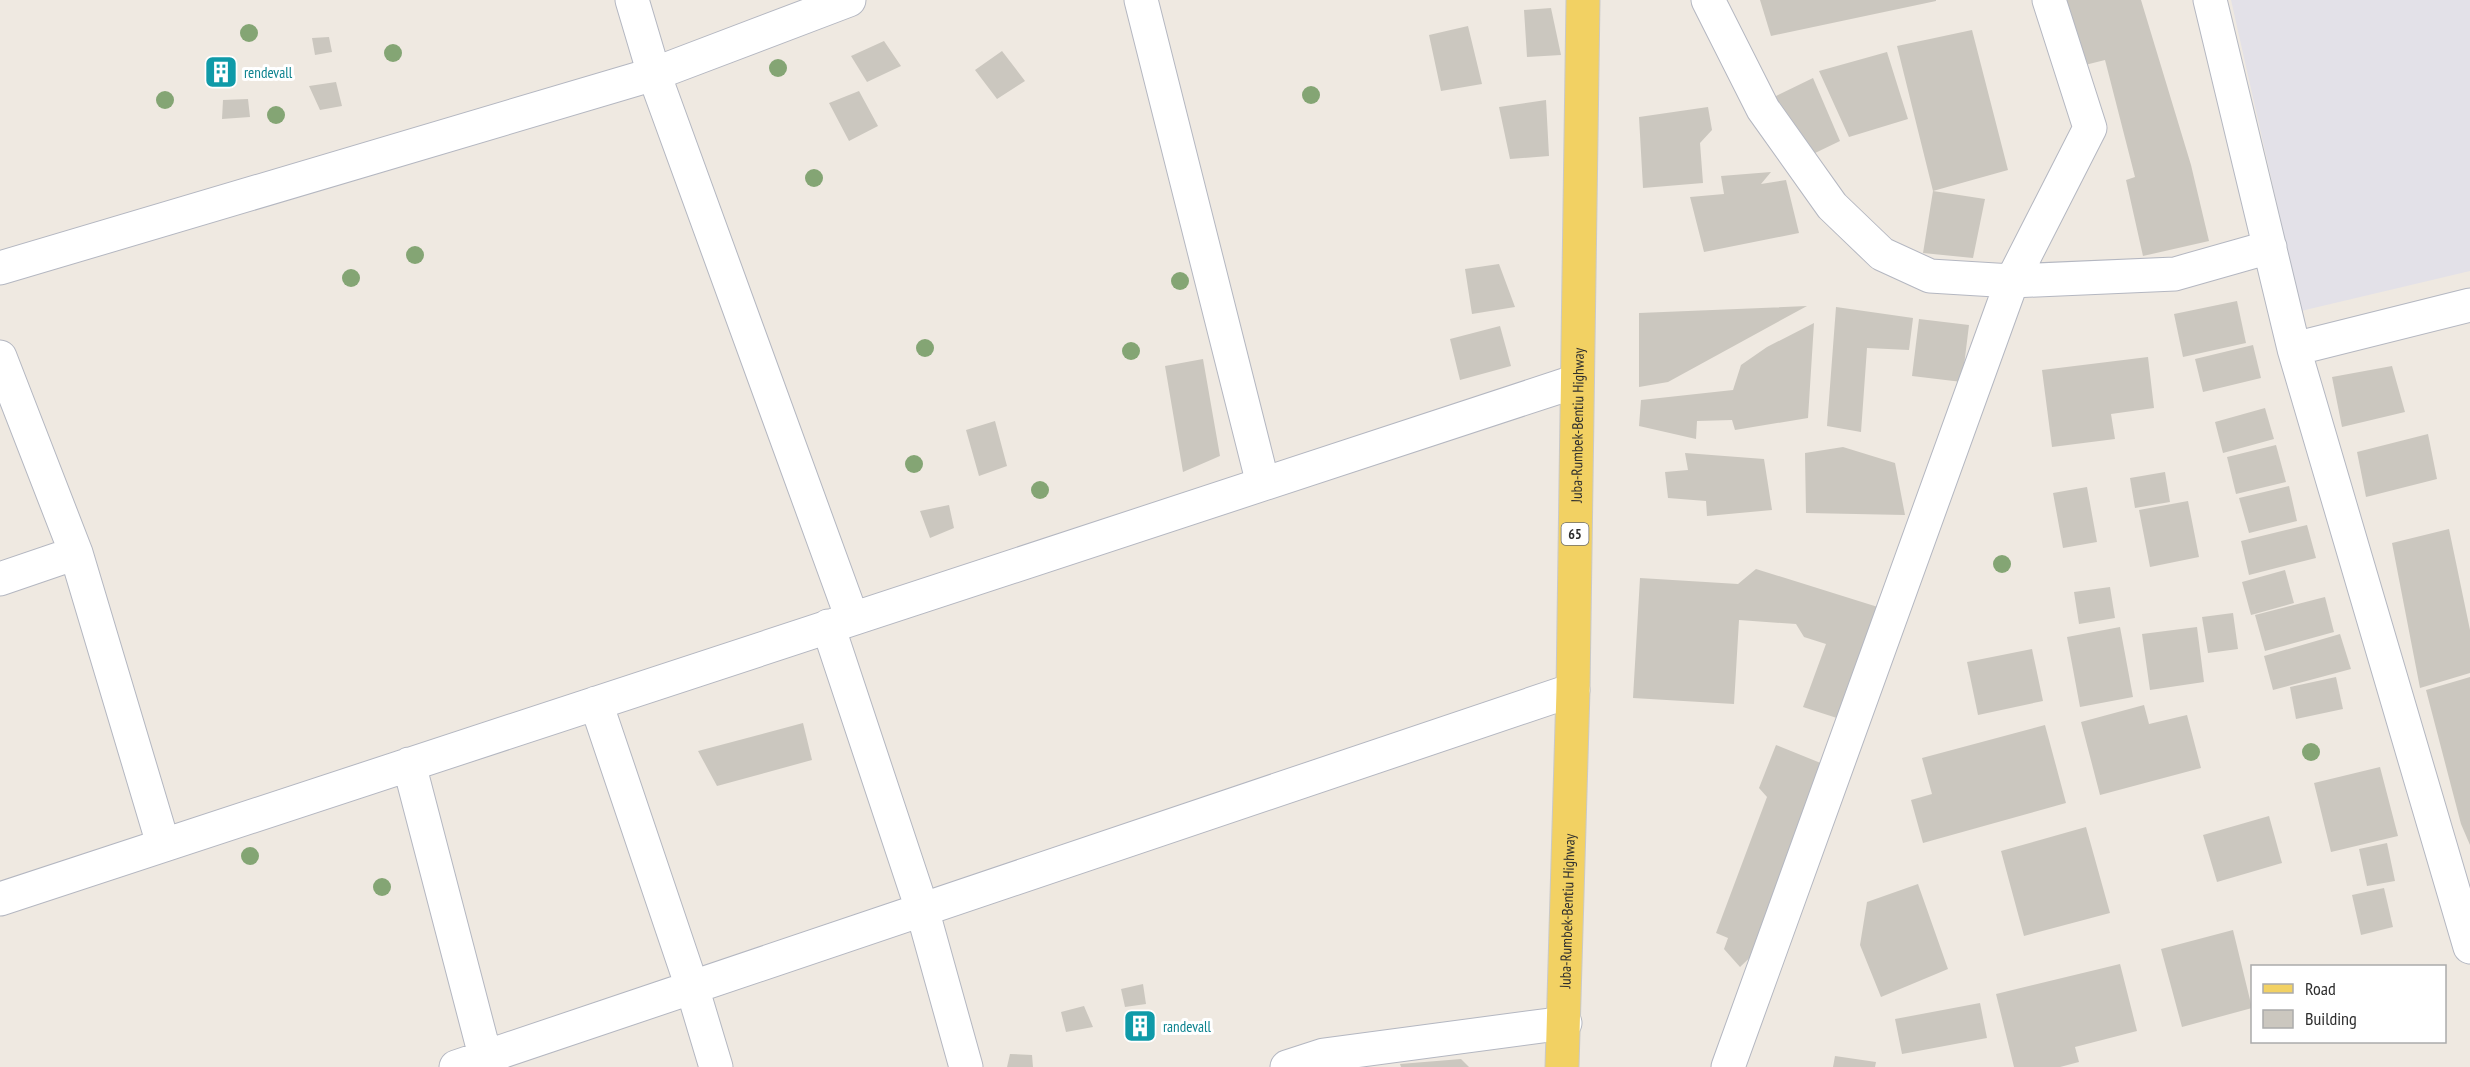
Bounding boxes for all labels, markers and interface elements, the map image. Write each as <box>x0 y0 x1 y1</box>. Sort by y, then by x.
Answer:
building icon: rendevall <box>203 54 239 90</box>
place label: rendevall <box>244 63 293 82</box>
street label: Juba-Rumbek-Bentiu Highway <box>1566 347 1587 504</box>
road number: 65 <box>1562 523 1588 545</box>
street label: Juba-Rumbek-Bentiu Highway <box>1555 833 1578 990</box>
legend <box>2251 965 2446 1043</box>
text: Road <box>2305 977 2336 1000</box>
text: Building <box>2305 1007 2357 1030</box>
building icon: randevall <box>1122 1008 1158 1044</box>
place label: randevall <box>1163 1017 1211 1036</box>

